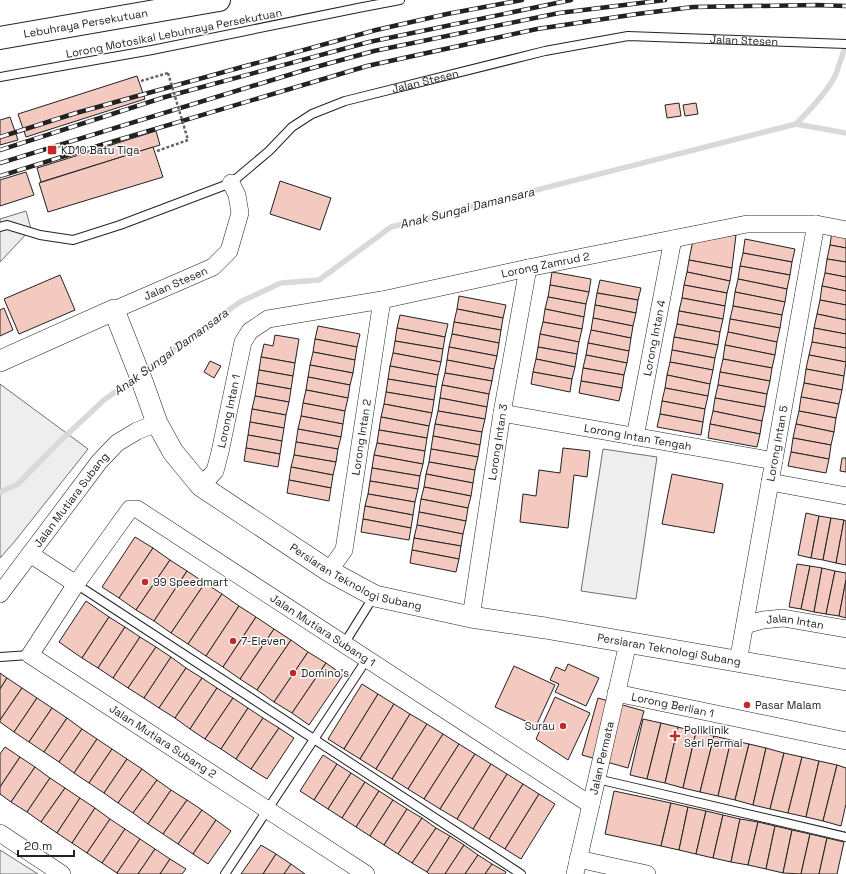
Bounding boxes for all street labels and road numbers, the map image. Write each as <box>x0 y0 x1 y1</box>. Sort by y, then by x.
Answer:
street label: Lebuhraya Persekutuan <box>22 5 149 41</box>
street label: Lorong Motosikal Lebuhraya Persekutuan <box>65 5 283 61</box>
street label: Jalan Stesen <box>710 32 778 49</box>
street label: Jalan Stesen <box>390 66 460 96</box>
street label: Lorong Zamrud 2 <box>500 249 591 281</box>
street label: Jalan Stesen <box>141 263 210 303</box>
street label: Lorong Intan 4 <box>640 298 668 377</box>
street label: Lorong Intan 1 <box>214 373 243 449</box>
street label: Lorong Intan 2 <box>348 398 374 476</box>
street label: Lorong Intan 3 <box>485 402 511 481</box>
street label: Lorong Intan 5 <box>763 404 791 483</box>
street label: Lorong Intan Tengah <box>583 421 693 453</box>
street label: Jalan Mutiara Subang <box>31 449 111 550</box>
street label: Persiaran Teknologi Subang <box>287 540 423 613</box>
street label: Jalan Mutiara Subang 1 <box>268 591 378 670</box>
street label: Jalan Intan <box>765 611 825 632</box>
street label: Persiaran Teknologi Subang <box>596 630 742 669</box>
street label: Lorong Berlian 1 <box>630 689 715 720</box>
street label: Jalan Mutiara Subang 2 <box>107 701 219 781</box>
street label: Jalan Permata <box>586 719 617 796</box>

